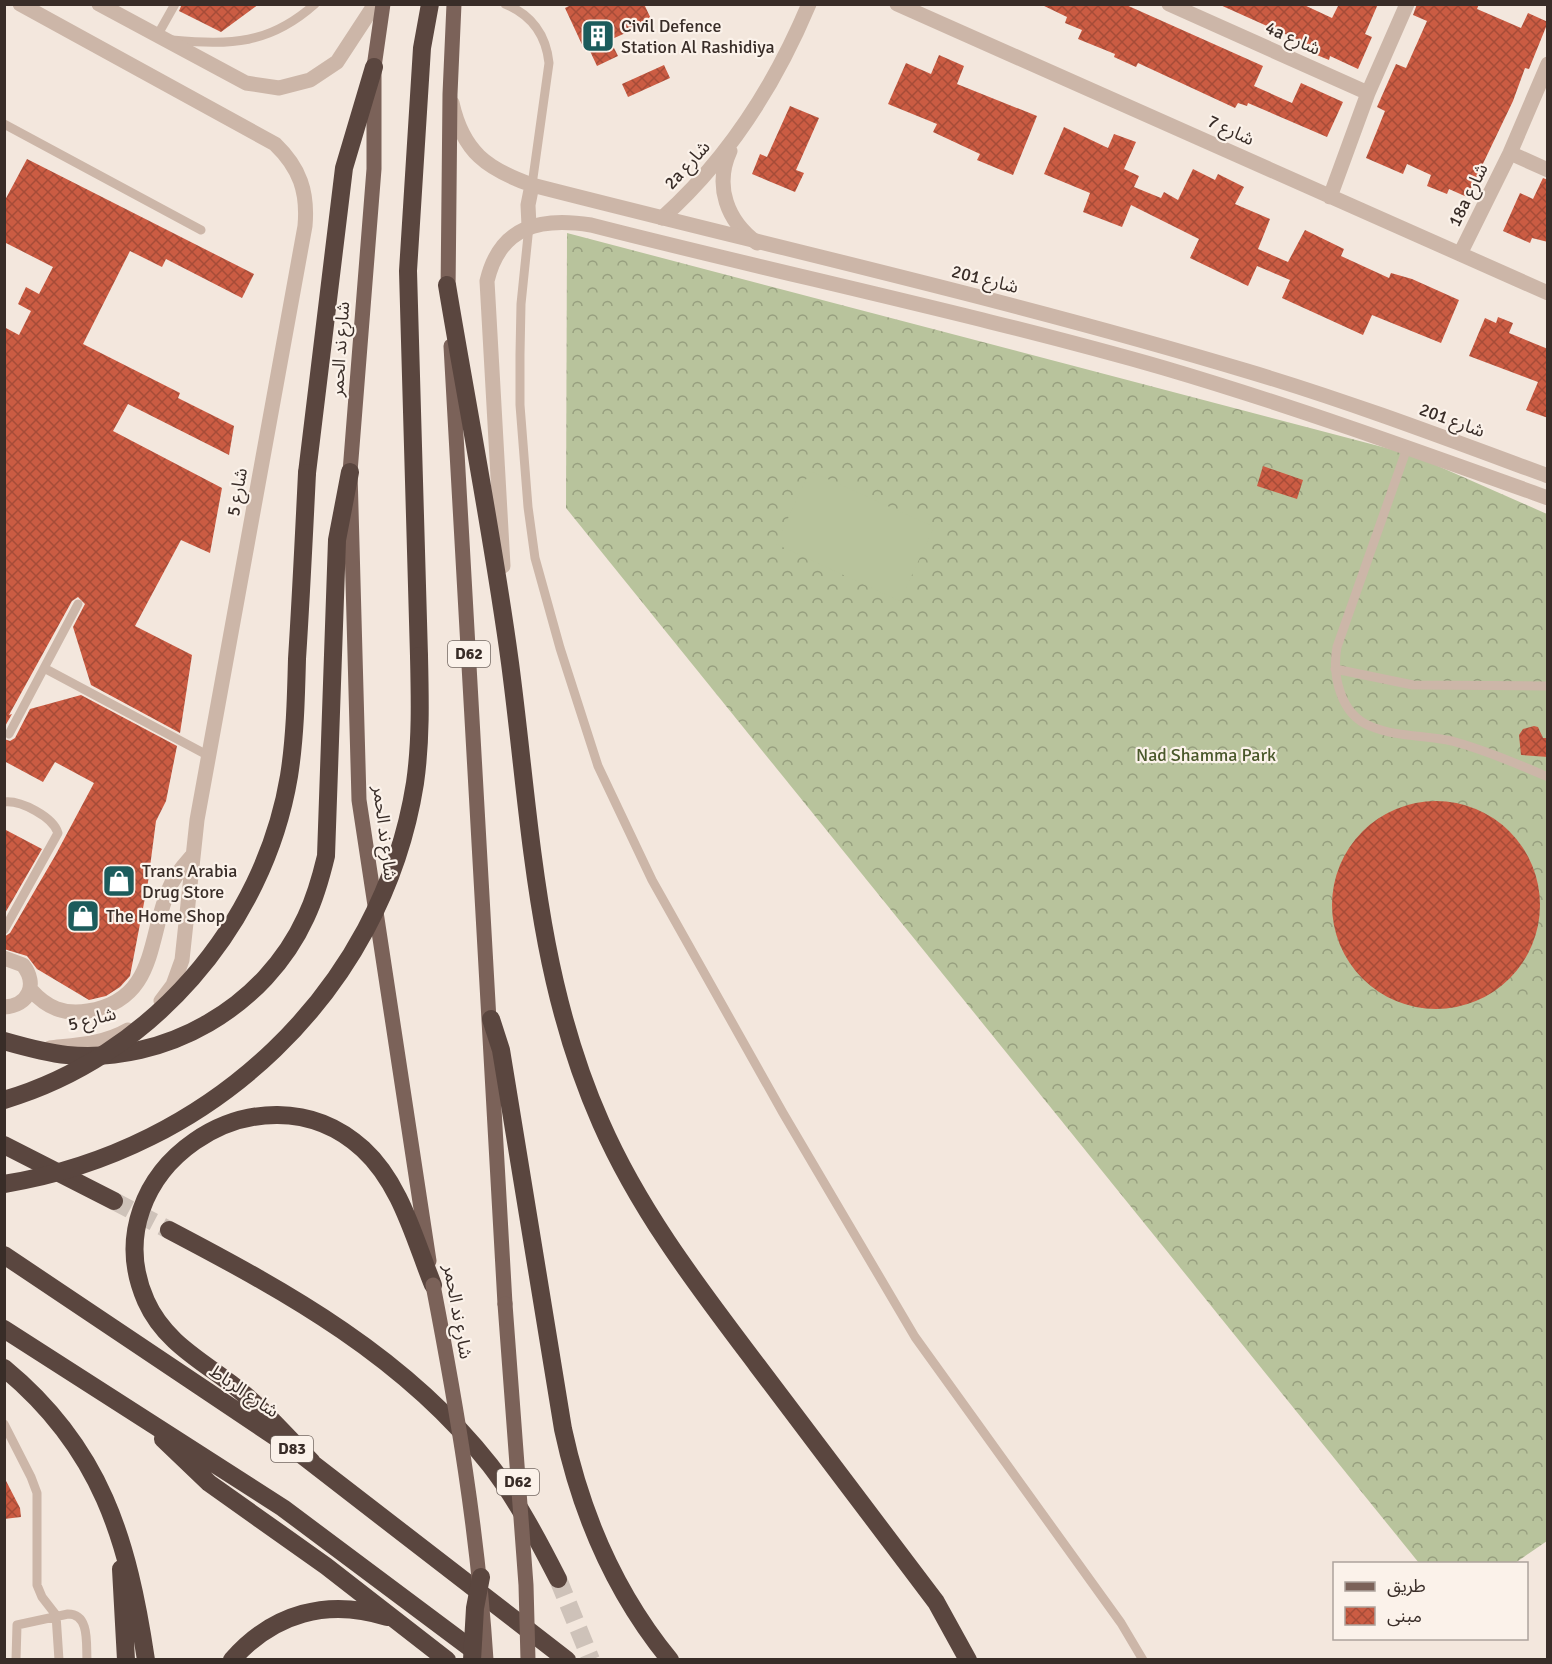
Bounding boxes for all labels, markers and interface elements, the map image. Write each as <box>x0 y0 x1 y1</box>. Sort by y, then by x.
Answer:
place label: Civil Defence Station Al Rashidiya <box>621 15 775 58</box>
street label: 4a شارع <box>1261 16 1324 63</box>
building icon: Civil Defence Station Al Rashidiya <box>580 18 616 54</box>
street label: شارع 7 <box>1203 110 1258 153</box>
street label: 2a شارع <box>659 136 717 196</box>
street label: 18a شارع <box>1443 160 1495 232</box>
street label: شارع 201 <box>949 260 1021 301</box>
street label: شارع ند الحمر <box>326 301 357 399</box>
street label: شارع 201 <box>1415 398 1488 445</box>
street label: شارع 5 <box>222 466 255 518</box>
road number: D62 <box>448 641 490 667</box>
park label: Nad Shamma Park <box>1136 744 1276 766</box>
street label: شارع ند الحمر <box>365 783 402 882</box>
place label: Trans Arabia Drug Store <box>142 860 237 903</box>
shop icon: Trans Arabia Drug Store <box>101 863 137 899</box>
shop icon: The Home Shop <box>65 898 101 934</box>
place label: The Home Shop <box>106 905 225 927</box>
street label: شارع 5 <box>66 1002 119 1038</box>
street label: شارع ند الحمر <box>436 1262 477 1361</box>
street label: شارع الرباط <box>203 1360 283 1425</box>
road number: D83 <box>271 1436 313 1462</box>
road number: D62 <box>497 1469 539 1495</box>
legend <box>1333 1562 1528 1640</box>
text: طريق <box>1387 1575 1426 1597</box>
text: مبنى <box>1387 1605 1422 1627</box>

